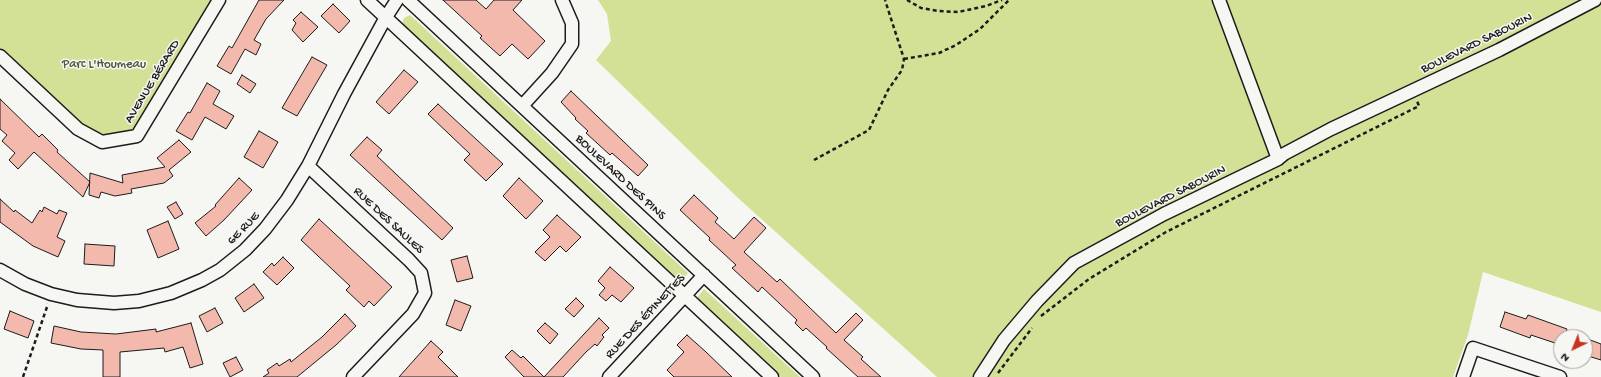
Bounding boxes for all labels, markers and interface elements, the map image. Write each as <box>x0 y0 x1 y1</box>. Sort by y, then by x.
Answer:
street label: BOULEVARD SABOURIN <box>1419 10 1535 78</box>
street label: AVENUE BÉRARD <box>122 37 184 127</box>
park label: Parc L'Houmeau <box>62 57 146 73</box>
street label: BOULEVARD DES PINS <box>571 132 669 224</box>
street label: BOULEVARD SABOURIN <box>1113 162 1229 232</box>
street label: RUE DES SAULES <box>349 184 427 258</box>
street label: 6E RUE <box>224 209 264 249</box>
street label: RUE DES ÉPINETTES <box>603 271 689 363</box>
north arrow <box>1553 329 1593 369</box>
text: N <box>1559 350 1572 364</box>

